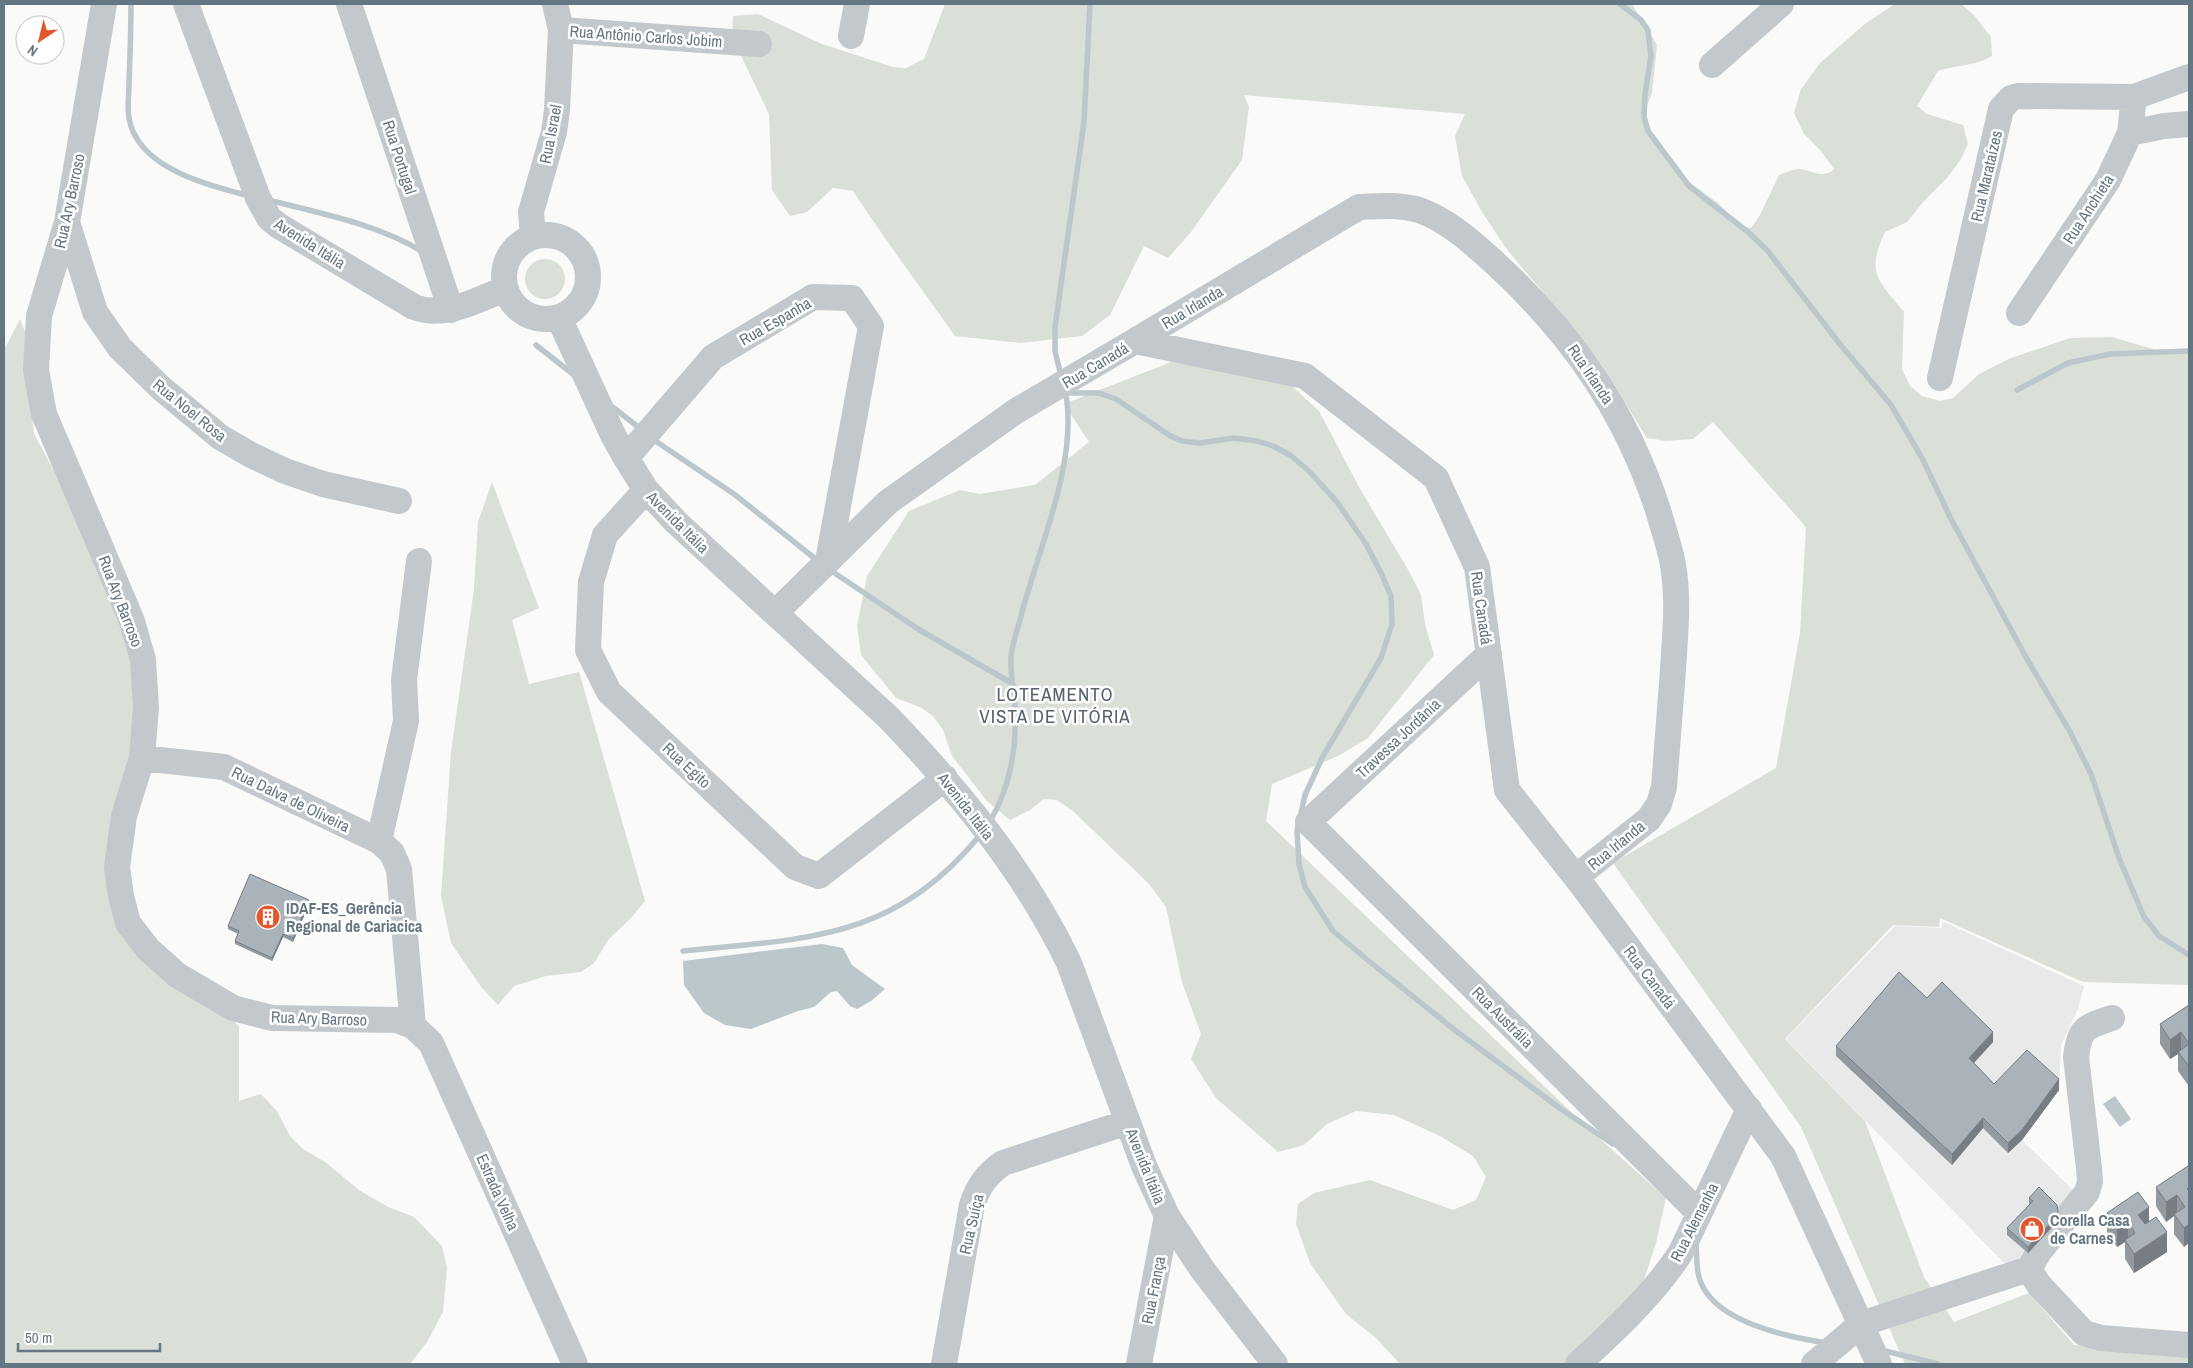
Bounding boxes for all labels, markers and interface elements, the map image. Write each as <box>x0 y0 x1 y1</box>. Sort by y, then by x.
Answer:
north arrow <box>15 15 65 65</box>
street label: Rua Antônio Carlos Jobim <box>569 20 723 52</box>
text: N <box>24 41 41 60</box>
street label: Rua Israel <box>533 102 567 165</box>
street label: Rua Portugal <box>378 117 422 197</box>
street label: Rua Marataízes <box>1965 128 2007 224</box>
street label: Rua Ary Barroso <box>48 152 90 250</box>
street label: Rua Anchieta <box>2057 169 2119 248</box>
street label: Avenida Itália <box>269 212 350 274</box>
street label: Rua Irlanda <box>1157 280 1227 334</box>
street label: Rua Espanha <box>735 291 816 350</box>
street label: Rua Canadá <box>1058 336 1133 393</box>
street label: Rua Irlanda <box>1563 340 1619 409</box>
street label: Rua Noel Rosa <box>149 373 232 447</box>
street label: Avenida Itália <box>641 485 715 559</box>
street label: Rua Ary Barroso <box>93 552 149 650</box>
street label: Rua Canadá <box>1466 570 1498 647</box>
district label: LOTEAMENTO VISTA DE VITÓRIA <box>979 681 1131 729</box>
street label: Travessa Jordânia <box>1351 693 1446 783</box>
street label: Rua Egito <box>658 737 716 793</box>
street label: Rua Dalva de Oliveira <box>228 761 354 837</box>
street label: Avenida Itália <box>932 767 1000 845</box>
street label: Rua Irlanda <box>1583 815 1650 875</box>
place label: IDAF-ES_Gerência Regional de Cariacica <box>286 897 423 937</box>
building icon: IDAF-ES_Gerência Regional de Cariacica <box>255 904 281 930</box>
street label: Rua Canadá <box>1619 941 1681 1014</box>
street label: Rua Austrália <box>1467 981 1539 1053</box>
street label: Rua Ary Barroso <box>271 1005 367 1031</box>
street label: Avenida Itália <box>1120 1124 1171 1208</box>
street label: Estrada Velha <box>471 1150 525 1234</box>
street label: Rua Alemanha <box>1665 1178 1724 1265</box>
street label: Rua Suíça <box>953 1191 989 1256</box>
place label: Corella Casa de Carnes <box>2050 1209 2130 1249</box>
shop icon: Corella Casa de Carnes <box>2019 1216 2045 1242</box>
street label: Rua França <box>1136 1254 1170 1326</box>
scale bar <box>18 1320 160 1352</box>
text: 50 m <box>25 1327 52 1348</box>

